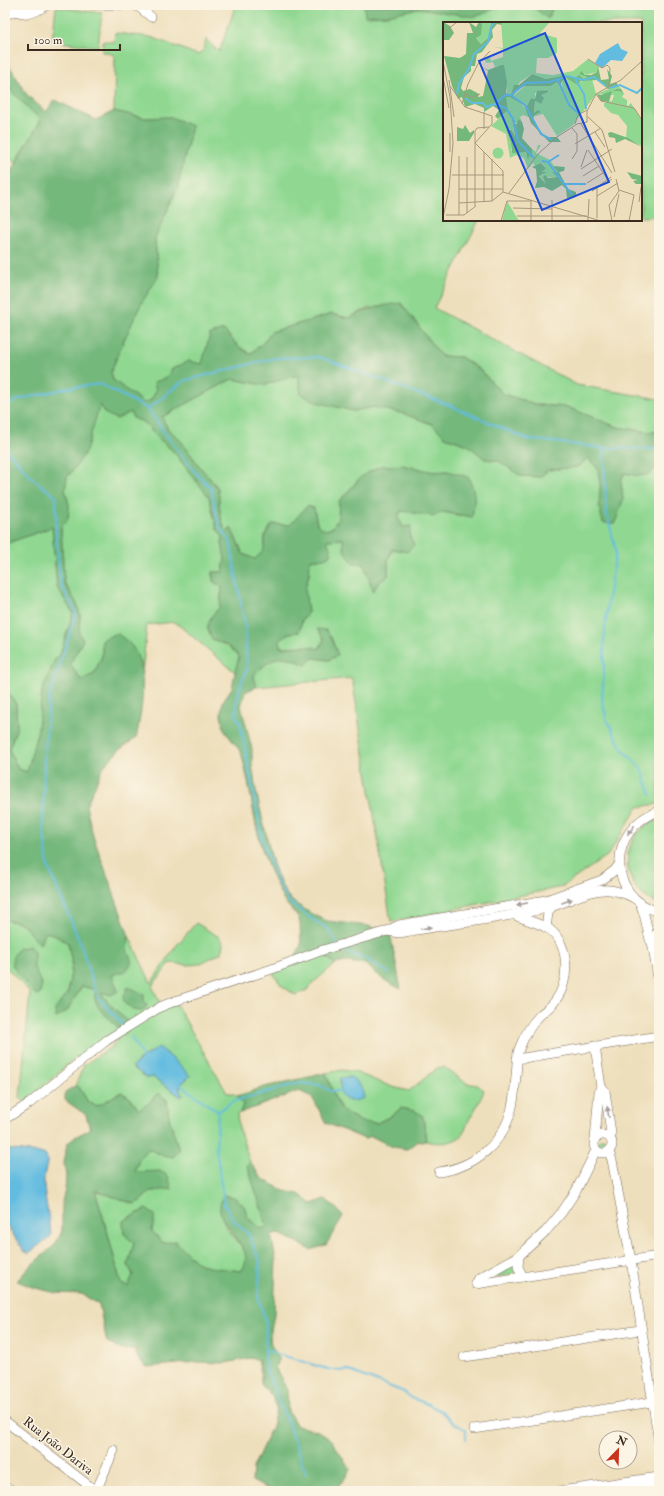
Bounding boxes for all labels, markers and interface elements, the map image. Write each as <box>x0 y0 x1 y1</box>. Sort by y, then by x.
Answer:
inset map <box>443 22 642 221</box>
scale bar <box>28 26 120 52</box>
text: 100 m <box>34 33 63 48</box>
one-way arrow <box>626 825 635 836</box>
one-way arrow <box>561 897 573 903</box>
one-way arrow <box>516 902 528 908</box>
one-way arrow <box>420 925 432 931</box>
one-way arrow <box>605 1106 611 1118</box>
street label: Rua João Dariva <box>20 1414 97 1479</box>
north arrow <box>598 1430 638 1470</box>
text: N <box>614 1433 630 1450</box>

